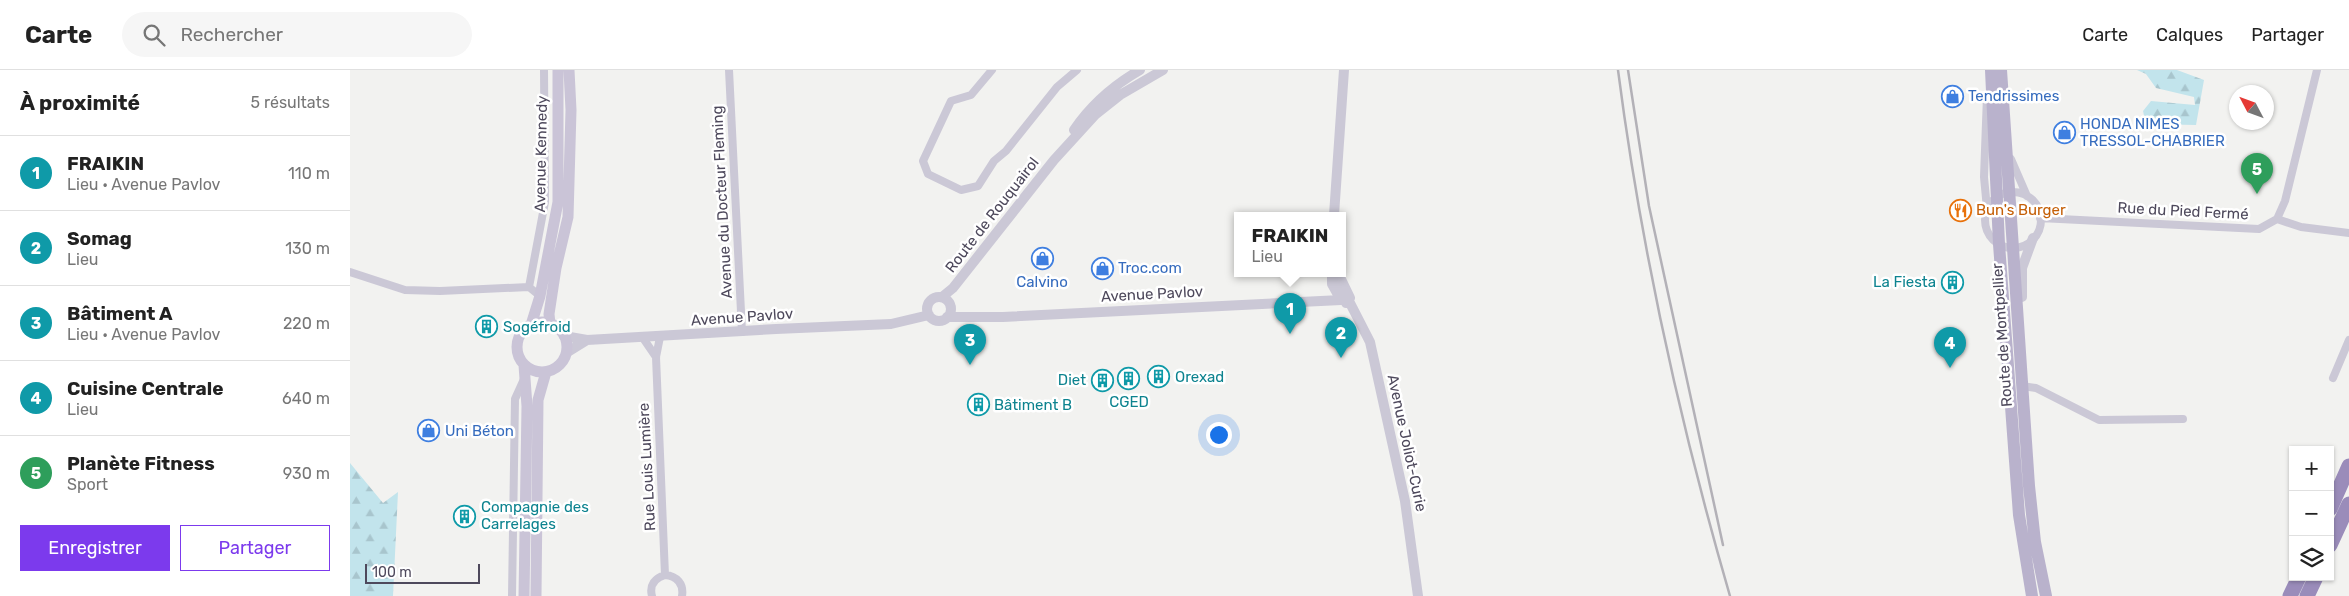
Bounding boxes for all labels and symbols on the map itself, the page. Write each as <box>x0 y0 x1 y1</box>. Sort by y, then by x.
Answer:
shop icon: Tendrissimes <box>1940 84 1964 108</box>
north arrow <box>2229 85 2274 130</box>
place label: Tendrissimes <box>1968 87 2060 105</box>
street label: Avenue Kennedy <box>531 95 551 213</box>
street label: Avenue du Docteur Fleming <box>708 105 736 299</box>
place label: HONDA NIMES TRESSOL-CHABRIER <box>2080 115 2225 150</box>
shop icon: HONDA NIMES TRESSOL-CHABRIER <box>2052 121 2076 145</box>
pin: 5 <box>2241 153 2273 194</box>
street label: Route de Rouquairol <box>941 154 1043 276</box>
restaurant icon: Bun's Burger <box>1948 198 1972 222</box>
street label: Rue du Pied Fermé <box>2117 199 2249 223</box>
place label: Bun's Burger <box>1976 201 2066 219</box>
shop icon: Calvino <box>1030 247 1054 271</box>
shop icon: Troc.com <box>1090 256 1114 280</box>
place label: Troc.com <box>1118 259 1182 277</box>
street label: Route de Montpellier <box>1988 262 2016 407</box>
building icon: La Fiesta <box>1940 270 1964 294</box>
place label: Calvino <box>1016 273 1068 291</box>
place label: La Fiesta <box>1873 273 1936 291</box>
street label: Avenue Pavlov <box>1100 282 1204 306</box>
pin: 1 <box>1274 293 1306 334</box>
street label: Avenue Pavlov <box>690 304 794 330</box>
building icon: Sogéfroid <box>475 315 499 339</box>
pin: 2 <box>1325 317 1357 358</box>
place label: Sogéfroid <box>503 318 571 336</box>
pin: 3 <box>954 324 986 365</box>
pin: 4 <box>1934 327 1966 368</box>
building icon: Orexad <box>1147 365 1171 389</box>
building icon: CGED <box>1117 367 1141 391</box>
building icon: Diet <box>1090 368 1114 392</box>
place label: Orexad <box>1175 368 1224 386</box>
place label: Diet <box>1058 371 1086 389</box>
street label: Avenue Joliot-Curie <box>1384 373 1430 513</box>
building icon: Bâtiment B <box>966 393 990 417</box>
place label: CGED <box>1109 393 1149 411</box>
place label: Bâtiment B <box>994 396 1072 414</box>
street label: Rue Louis Lumière <box>635 402 659 532</box>
shop icon: Uni Béton <box>417 419 441 443</box>
place label: Uni Béton <box>445 422 514 440</box>
your location <box>1206 422 1232 448</box>
place label: Compagnie des Carrelages <box>481 498 589 533</box>
building icon: Compagnie des Carrelages <box>453 504 477 528</box>
scale bar <box>365 561 480 584</box>

